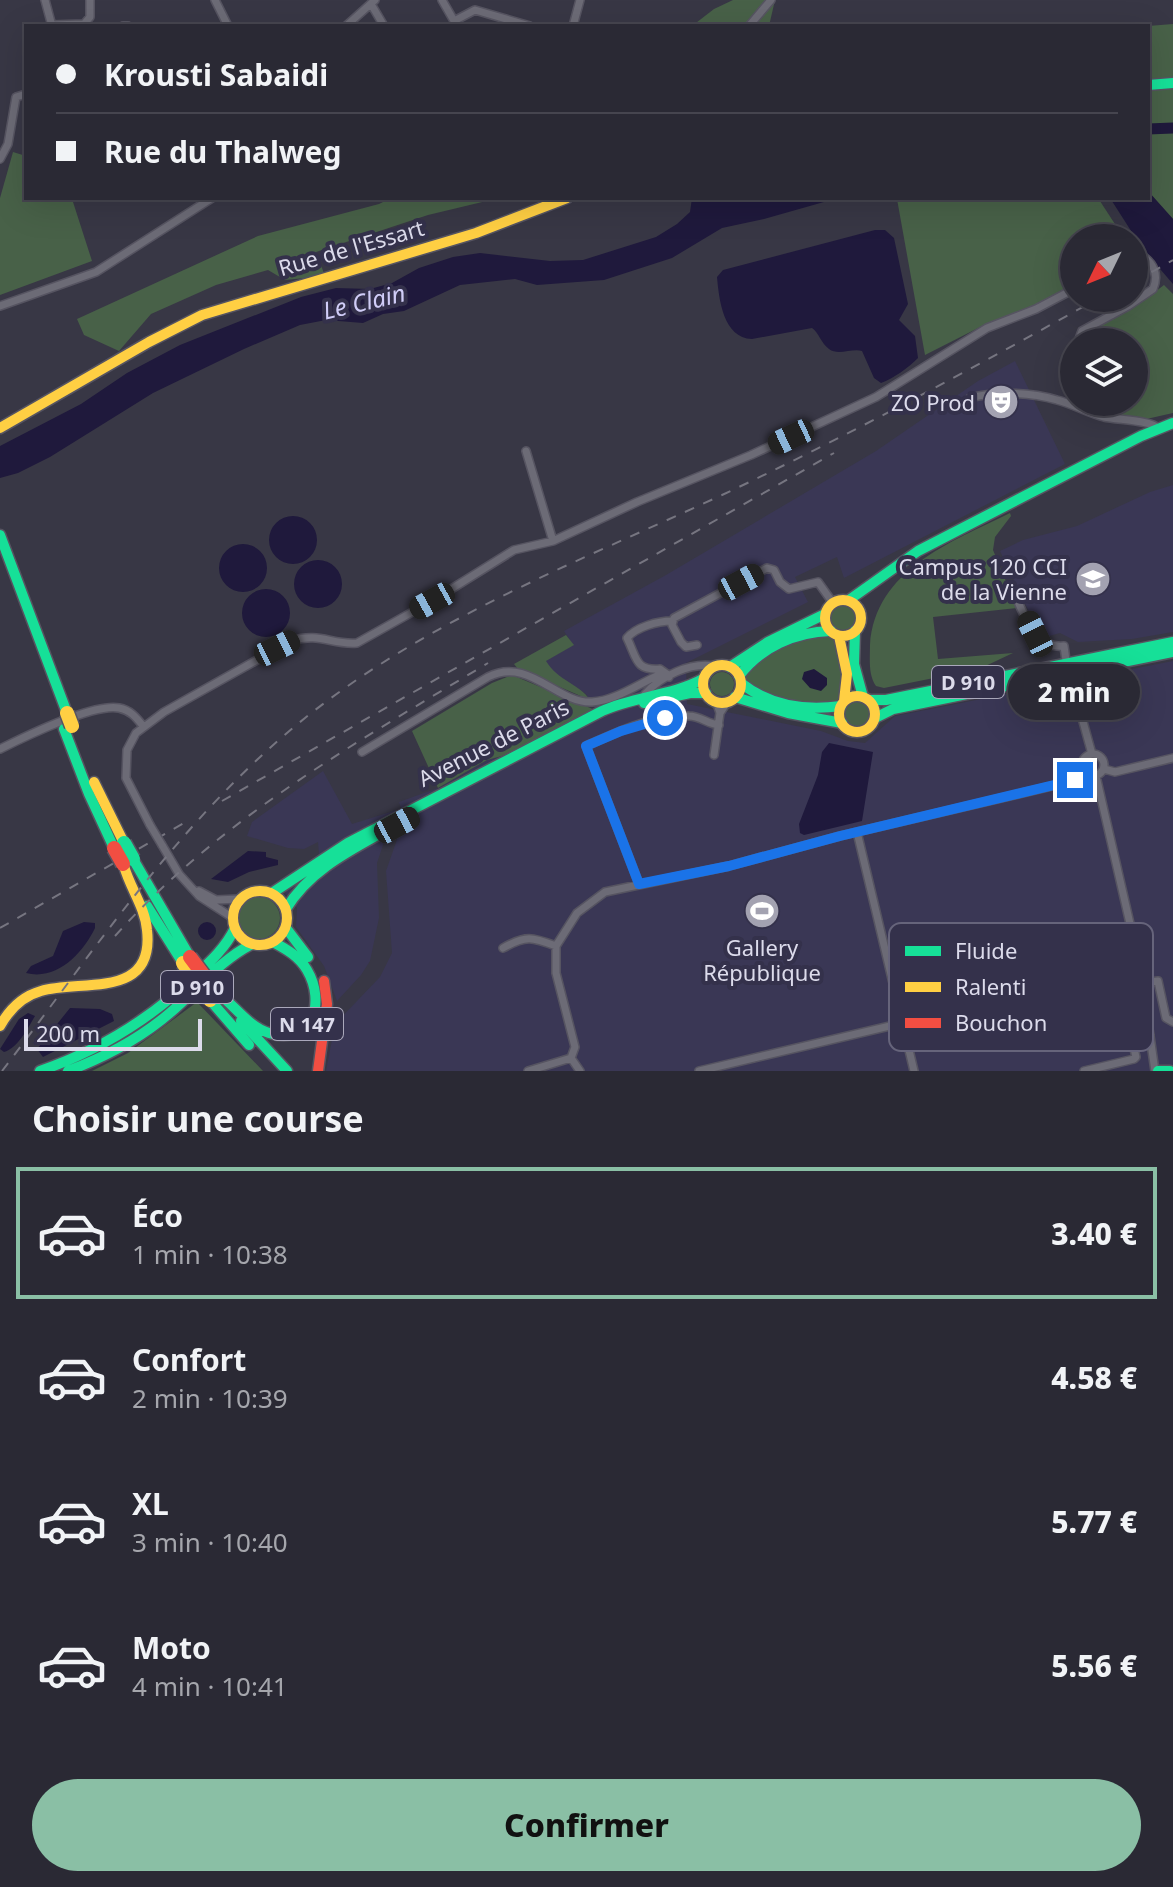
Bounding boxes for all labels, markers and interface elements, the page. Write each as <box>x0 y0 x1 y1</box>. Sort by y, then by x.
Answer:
text: Krousti Sabaidi <box>104 54 328 95</box>
text: Rue du Thalweg <box>104 131 341 172</box>
street label: Rue de l'Essart <box>275 212 427 282</box>
north arrow <box>1060 224 1148 312</box>
map controls <box>1060 224 1148 416</box>
water label: Le Clain <box>320 276 408 326</box>
button: layers <box>1060 328 1148 416</box>
theatre icon: ZO Prod <box>982 383 1020 421</box>
place label: ZO Prod <box>891 387 975 417</box>
car <box>764 416 818 458</box>
place label: Campus 120 CCI de la Vienne <box>899 551 1067 606</box>
car <box>714 560 768 604</box>
school or university icon: Campus 120 CCI de la Vienne <box>1074 560 1112 598</box>
car <box>405 579 459 623</box>
car <box>1014 607 1056 661</box>
car <box>250 627 304 669</box>
callout: 2 min <box>1009 664 1141 720</box>
road number: D 910 <box>932 666 1004 698</box>
text: 2 min <box>1038 674 1110 710</box>
street label: Avenue de Paris <box>412 691 574 793</box>
route start <box>647 700 683 736</box>
route end <box>1057 762 1093 798</box>
car <box>370 803 424 847</box>
sports icon: Gallery République <box>743 892 781 930</box>
legend <box>889 923 1153 1051</box>
place label: Gallery République <box>703 932 821 987</box>
text: Fluide <box>955 935 1017 965</box>
road number: D 910 <box>161 971 233 1003</box>
text: Ralenti <box>955 971 1026 1001</box>
text: Bouchon <box>955 1007 1047 1037</box>
road number: N 147 <box>271 1008 343 1040</box>
scale bar <box>24 1015 202 1051</box>
text: 200 m <box>36 1018 100 1048</box>
text: Choisir une course <box>32 1094 364 1143</box>
text: Éco <box>132 1195 183 1236</box>
icon: car <box>36 1197 108 1269</box>
text: 3.40 € <box>1051 1213 1137 1254</box>
text: 1 min · 10:38 <box>132 1236 288 1272</box>
text: Confort <box>132 1339 246 1380</box>
icon: car <box>36 1341 108 1413</box>
text: 4.58 € <box>1051 1357 1137 1398</box>
text: 2 min · 10:39 <box>132 1380 288 1416</box>
text: XL <box>132 1483 169 1524</box>
icon: car <box>36 1485 108 1557</box>
text: 5.77 € <box>1051 1501 1137 1542</box>
text: 3 min · 10:40 <box>132 1524 288 1560</box>
text: Moto <box>132 1627 211 1668</box>
icon: car <box>36 1629 108 1701</box>
text: 5.56 € <box>1051 1645 1137 1686</box>
text: 4 min · 10:41 <box>132 1668 288 1704</box>
button: Confirmer <box>32 1779 1141 1871</box>

